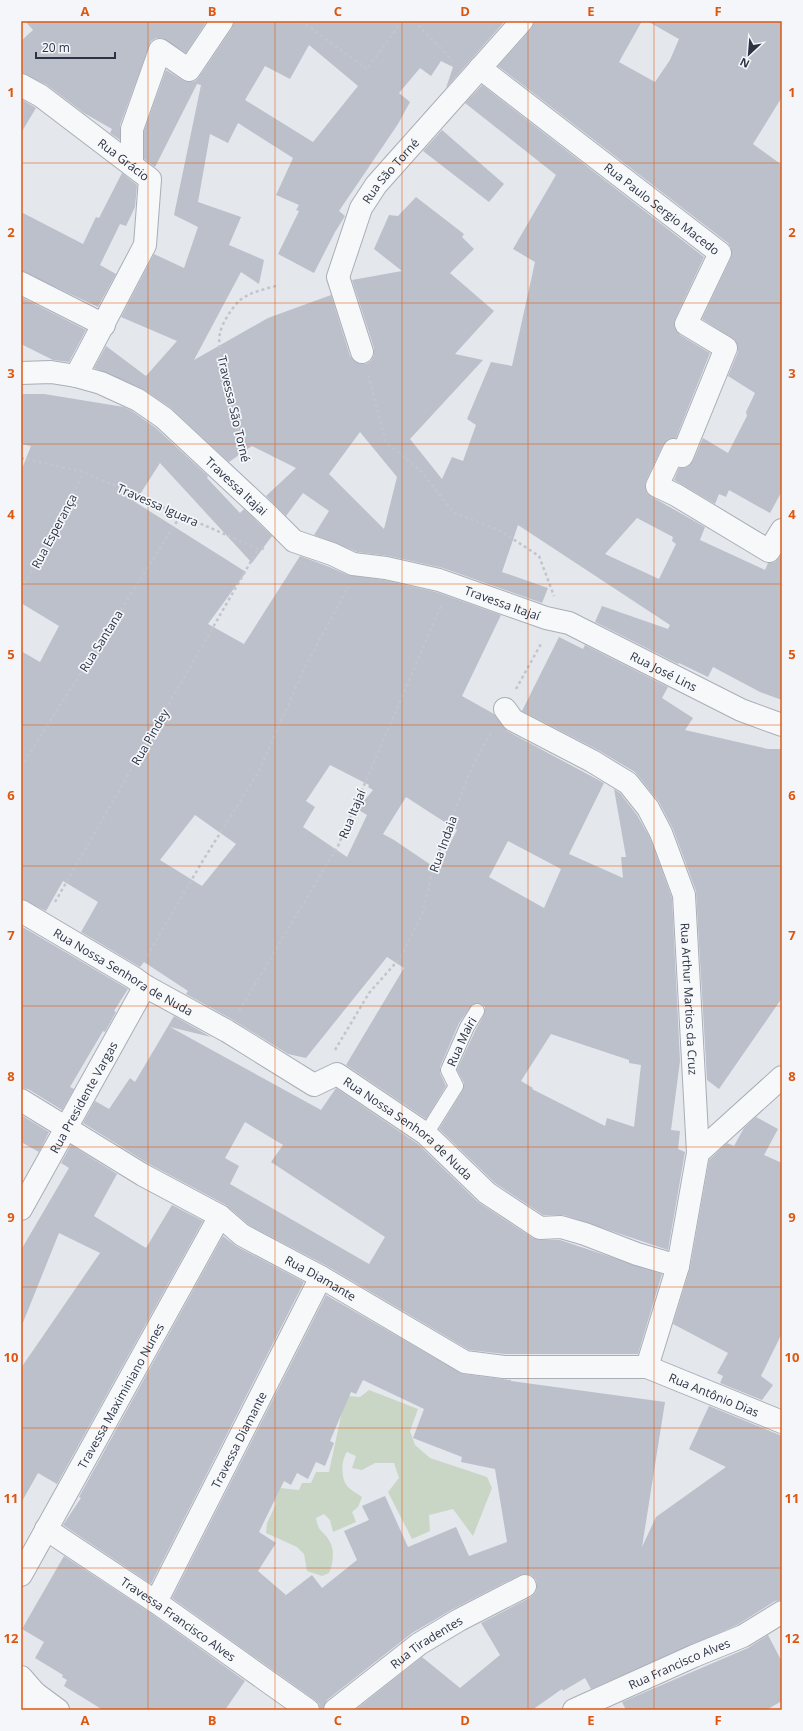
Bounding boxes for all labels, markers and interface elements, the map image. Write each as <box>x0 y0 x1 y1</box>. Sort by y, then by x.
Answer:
text: A <box>81 2 90 20</box>
text: B <box>208 2 217 20</box>
text: C <box>334 2 342 20</box>
text: D <box>460 2 470 20</box>
text: E <box>587 2 595 20</box>
text: F <box>714 2 722 20</box>
scale bar <box>36 34 115 60</box>
north arrow <box>729 34 769 74</box>
text: 20 m <box>42 39 70 56</box>
text: N <box>737 55 752 72</box>
text: 1 <box>7 83 15 101</box>
text: 1 <box>788 83 796 101</box>
street label: Rua Grácio <box>95 134 153 184</box>
street label: Rua São Torné <box>358 134 423 207</box>
street label: Rua Paulo Sergio Macedo <box>601 158 724 258</box>
text: 2 <box>7 223 15 241</box>
text: 2 <box>788 223 796 241</box>
street label: Travessa São Torné <box>214 354 255 464</box>
text: 3 <box>7 364 15 382</box>
text: 3 <box>788 364 796 382</box>
street label: Travessa Itajai <box>202 453 271 519</box>
street label: Travessa Iguara <box>115 479 201 531</box>
street label: Rua Esperança <box>27 491 81 571</box>
text: 4 <box>7 505 15 523</box>
text: 4 <box>788 505 796 523</box>
street label: Travessa Itajaí <box>462 581 544 624</box>
street label: Rua Santana <box>75 607 127 675</box>
text: 5 <box>7 645 15 663</box>
text: 5 <box>788 645 796 663</box>
street label: Rua José Lins <box>627 647 700 695</box>
street label: Rua Pindey <box>127 705 173 768</box>
text: 6 <box>7 786 15 804</box>
street label: Rua Itajaí <box>334 786 370 841</box>
text: 6 <box>788 786 796 804</box>
street label: Rua Indaia <box>425 813 461 875</box>
street label: Rua Arthur Martios da Cruz <box>677 922 702 1076</box>
street label: Rua Nossa Senhora de Nuda <box>50 924 196 1019</box>
text: 7 <box>7 926 15 944</box>
text: 7 <box>788 926 796 944</box>
street label: Rua Mairi <box>442 1013 480 1069</box>
street label: Rua Presidente Vargas <box>45 1038 121 1156</box>
text: 8 <box>7 1067 15 1085</box>
text: 8 <box>788 1067 796 1085</box>
street label: Rua Nossa Senhora de Nuda <box>340 1072 477 1183</box>
text: 9 <box>7 1208 15 1226</box>
text: 9 <box>788 1208 796 1226</box>
street label: Rua Diamante <box>282 1251 360 1305</box>
street label: Travessa Maximiniano Nunes <box>73 1320 168 1472</box>
text: 10 <box>4 1348 18 1366</box>
text: 10 <box>785 1348 799 1366</box>
street label: Rua Antônio Dias <box>667 1368 762 1420</box>
street label: Travessa Diamante <box>207 1388 270 1491</box>
text: 11 <box>4 1489 18 1507</box>
text: 11 <box>785 1489 799 1507</box>
street label: Travessa Francisco Alves <box>118 1573 240 1665</box>
street label: Rua Tiradentes <box>386 1611 466 1672</box>
text: 12 <box>4 1629 19 1647</box>
text: 12 <box>785 1629 800 1647</box>
street label: Rua Francisco Alves <box>626 1634 733 1693</box>
text: A <box>81 1711 90 1729</box>
text: B <box>208 1711 217 1729</box>
text: C <box>334 1711 342 1729</box>
text: D <box>460 1711 470 1729</box>
text: E <box>587 1711 595 1729</box>
text: F <box>714 1711 722 1729</box>

